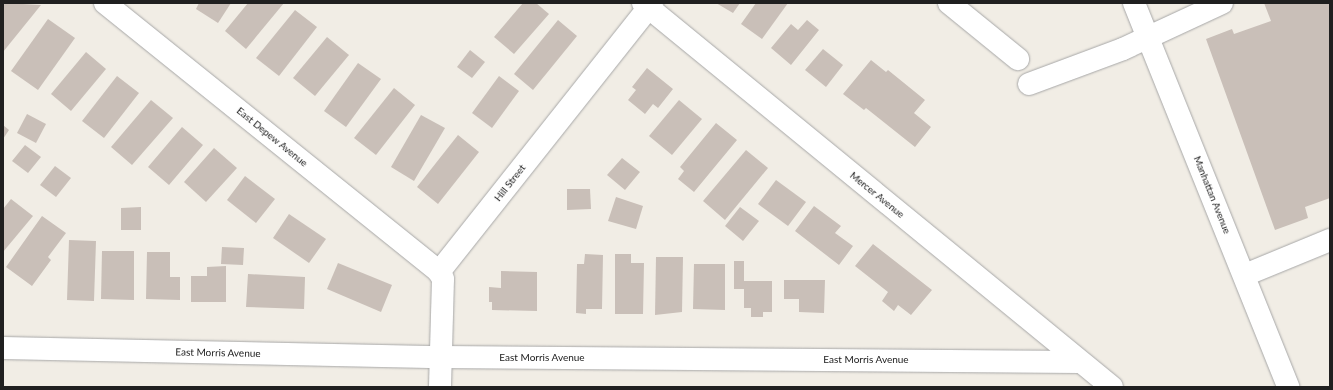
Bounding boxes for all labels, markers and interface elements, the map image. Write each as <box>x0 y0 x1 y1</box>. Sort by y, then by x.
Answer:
street label: East Depew Avenue <box>234 105 310 169</box>
street label: Manhattan Avenue <box>1191 154 1233 236</box>
street label: Hill Street <box>492 162 528 204</box>
street label: Mercer Avenue <box>847 169 907 221</box>
street label: East Morris Avenue <box>175 346 261 360</box>
street label: East Morris Avenue <box>499 352 585 364</box>
street label: East Morris Avenue <box>823 354 909 366</box>

